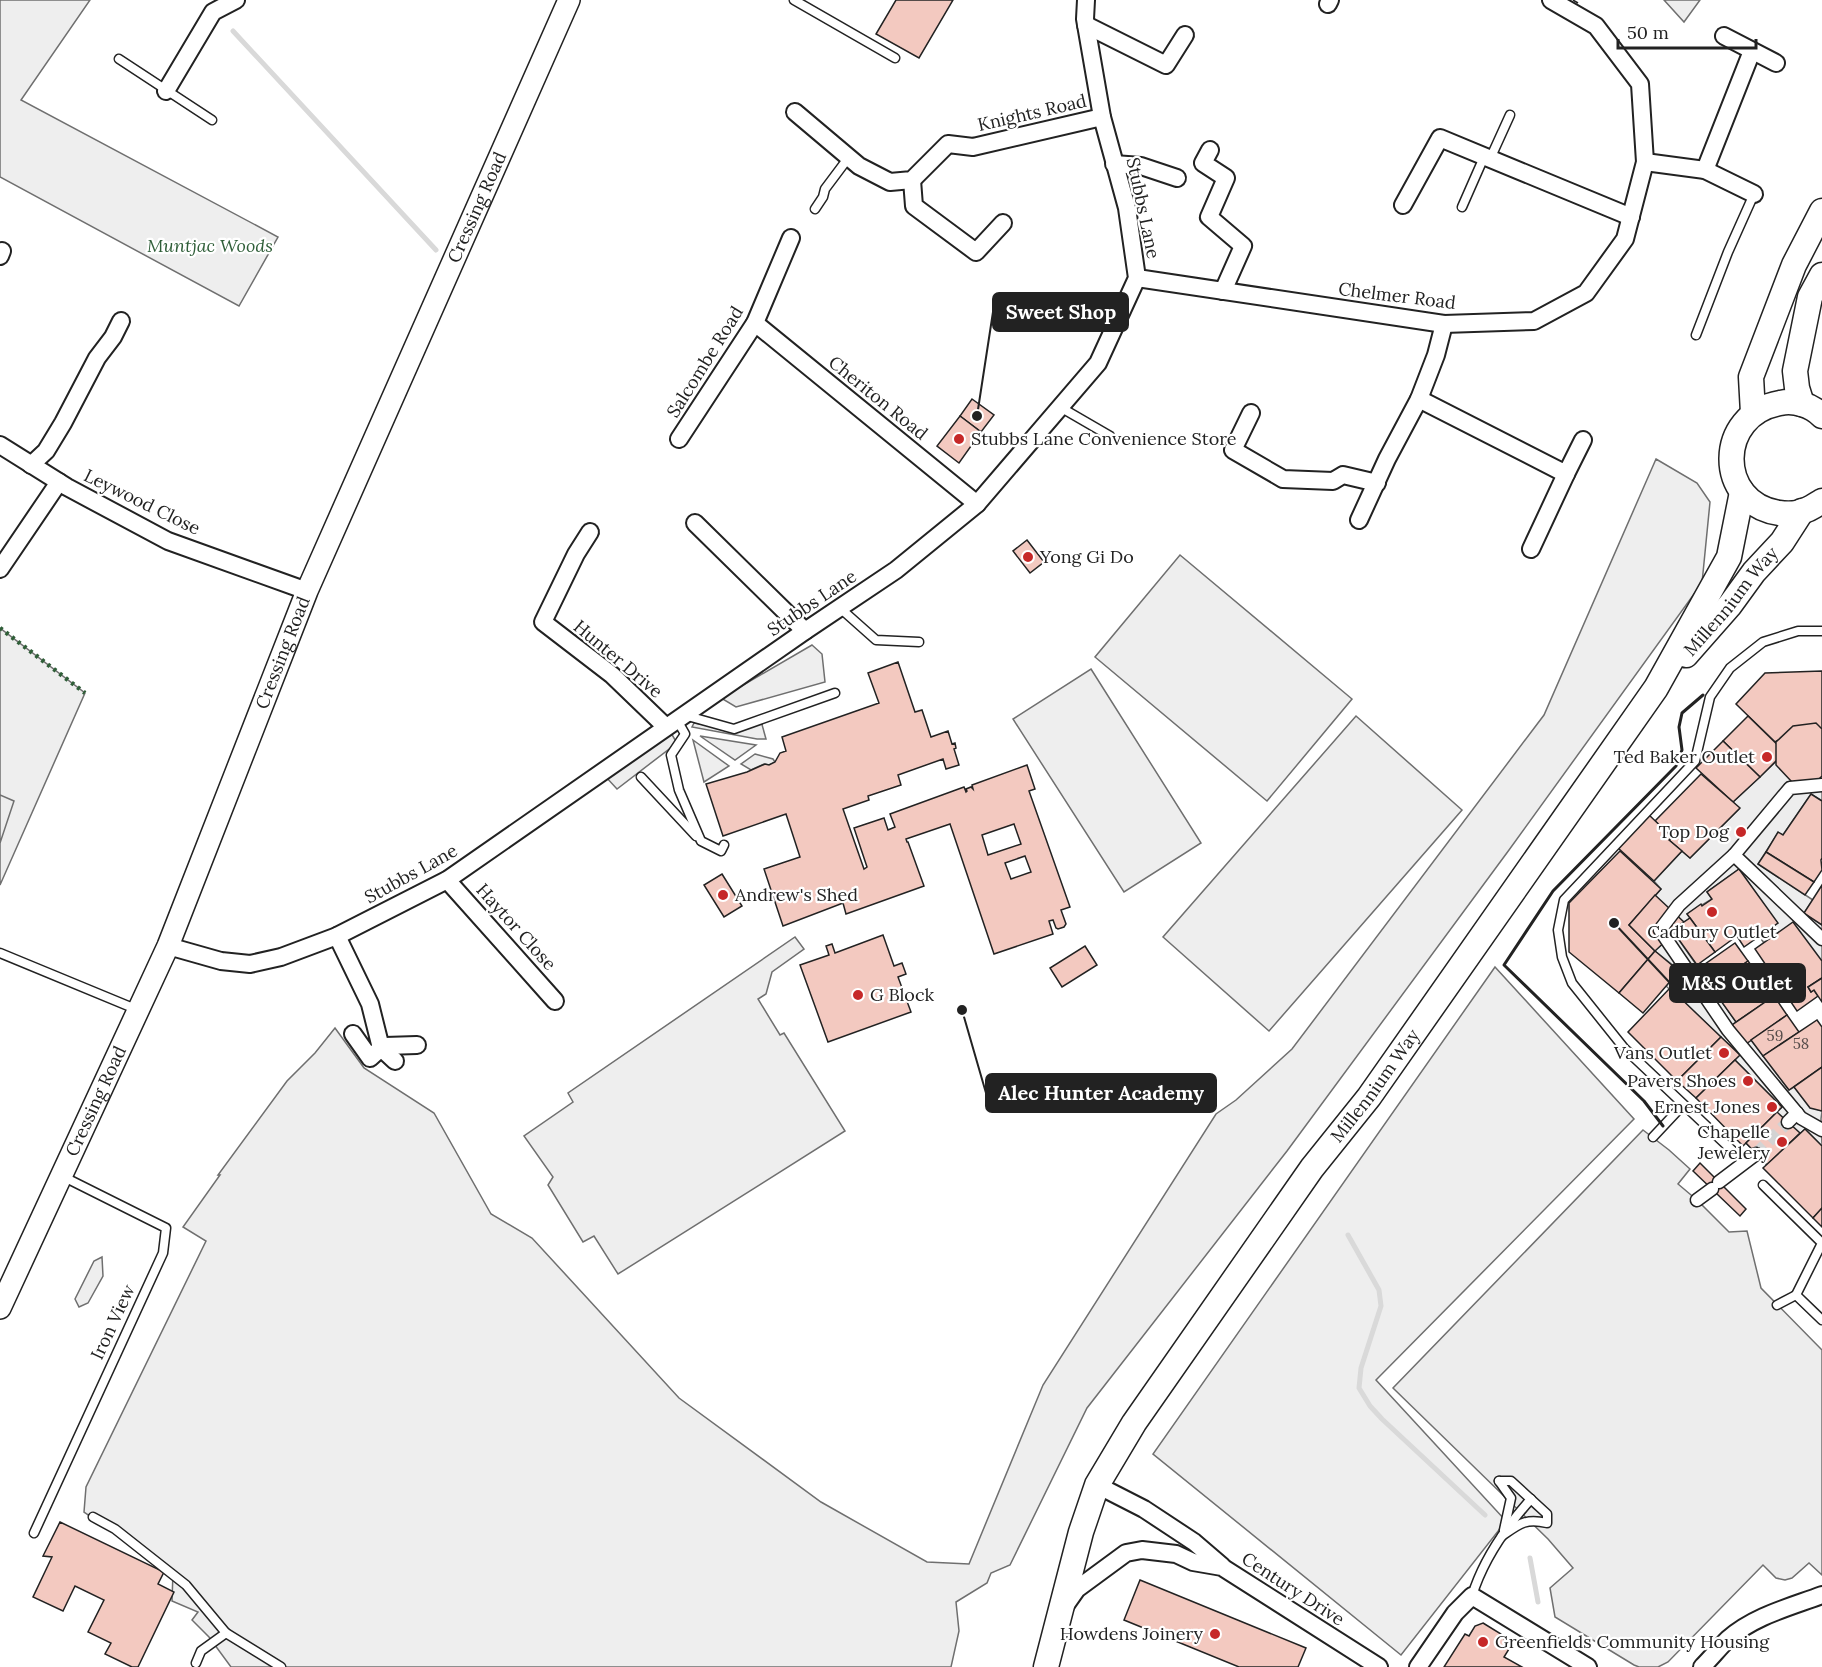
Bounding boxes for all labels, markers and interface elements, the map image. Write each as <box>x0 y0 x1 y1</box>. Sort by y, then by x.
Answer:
scale bar <box>1618 12 1756 50</box>
text: 50 m <box>1627 21 1669 44</box>
street label: Knights Road <box>975 89 1089 136</box>
street label: Cressing Road <box>442 148 511 266</box>
street label: Stubbs Lane <box>1122 155 1165 261</box>
park label: Muntjac Woods <box>147 234 273 257</box>
street label: Chelmer Road <box>1337 277 1457 314</box>
callout: Sweet Shop <box>993 293 1128 331</box>
text: Sweet Shop <box>1006 299 1116 324</box>
street label: Salcombe Road <box>661 301 748 422</box>
street label: Cheriton Road <box>824 351 933 445</box>
place label: Stubbs Lane Convenience Store <box>971 427 1237 450</box>
marker: Stubbs Lane Convenience Store <box>952 432 966 446</box>
street label: Leywood Close <box>80 464 204 540</box>
street label: Millennium Way <box>1678 541 1783 661</box>
place label: Yong Gi Do <box>1039 545 1134 568</box>
marker: Yong Gi Do <box>1021 550 1035 564</box>
street label: Stubbs Lane <box>763 564 861 641</box>
street label: Cressing Road <box>250 593 315 712</box>
street label: Hunter Drive <box>569 615 668 703</box>
place label: Ted Baker Outlet <box>1613 745 1755 768</box>
marker: Ted Baker Outlet <box>1760 750 1774 764</box>
place label: Top Dog <box>1658 820 1730 843</box>
marker: Top Dog <box>1734 825 1748 839</box>
street label: Stubbs Lane <box>360 839 461 909</box>
street label: Haytor Close <box>471 879 561 975</box>
place label: Andrew's Shed <box>734 883 858 906</box>
marker: Andrew's Shed <box>716 888 730 902</box>
marker: Cadbury Outlet <box>1705 905 1719 919</box>
place label: Cadbury Outlet <box>1647 920 1777 943</box>
callout: M&S Outlet <box>1670 964 1805 1002</box>
text: M&S Outlet <box>1681 970 1793 995</box>
place label: G Block <box>870 983 934 1006</box>
marker: G Block <box>851 988 865 1002</box>
street label: Millennium Way <box>1325 1024 1424 1147</box>
house number: 59 <box>1767 1026 1783 1045</box>
house number: 58 <box>1793 1034 1809 1053</box>
place label: Vans Outlet <box>1613 1041 1712 1064</box>
street label: Cressing Road <box>60 1042 131 1160</box>
marker: Vans Outlet <box>1717 1046 1731 1060</box>
place label: Pavers Shoes <box>1627 1069 1736 1092</box>
callout: Alec Hunter Academy <box>986 1074 1216 1112</box>
marker: Pavers Shoes <box>1741 1074 1755 1088</box>
text: Alec Hunter Academy <box>998 1080 1204 1105</box>
place label: Ernest Jones <box>1654 1095 1760 1118</box>
marker: Ernest Jones <box>1765 1100 1779 1114</box>
place label: Chapelle Jewelery <box>1697 1120 1770 1164</box>
marker: Chapelle Jewelery <box>1775 1135 1789 1149</box>
street label: Iron View <box>85 1280 140 1363</box>
street label: Century Drive <box>1237 1547 1349 1631</box>
place label: Howdens Joinery <box>1060 1622 1203 1645</box>
marker: Howdens Joinery <box>1208 1627 1222 1641</box>
place label: Greenfields Community Housing <box>1495 1630 1770 1653</box>
marker: Greenfields Community Housing <box>1476 1635 1490 1649</box>

